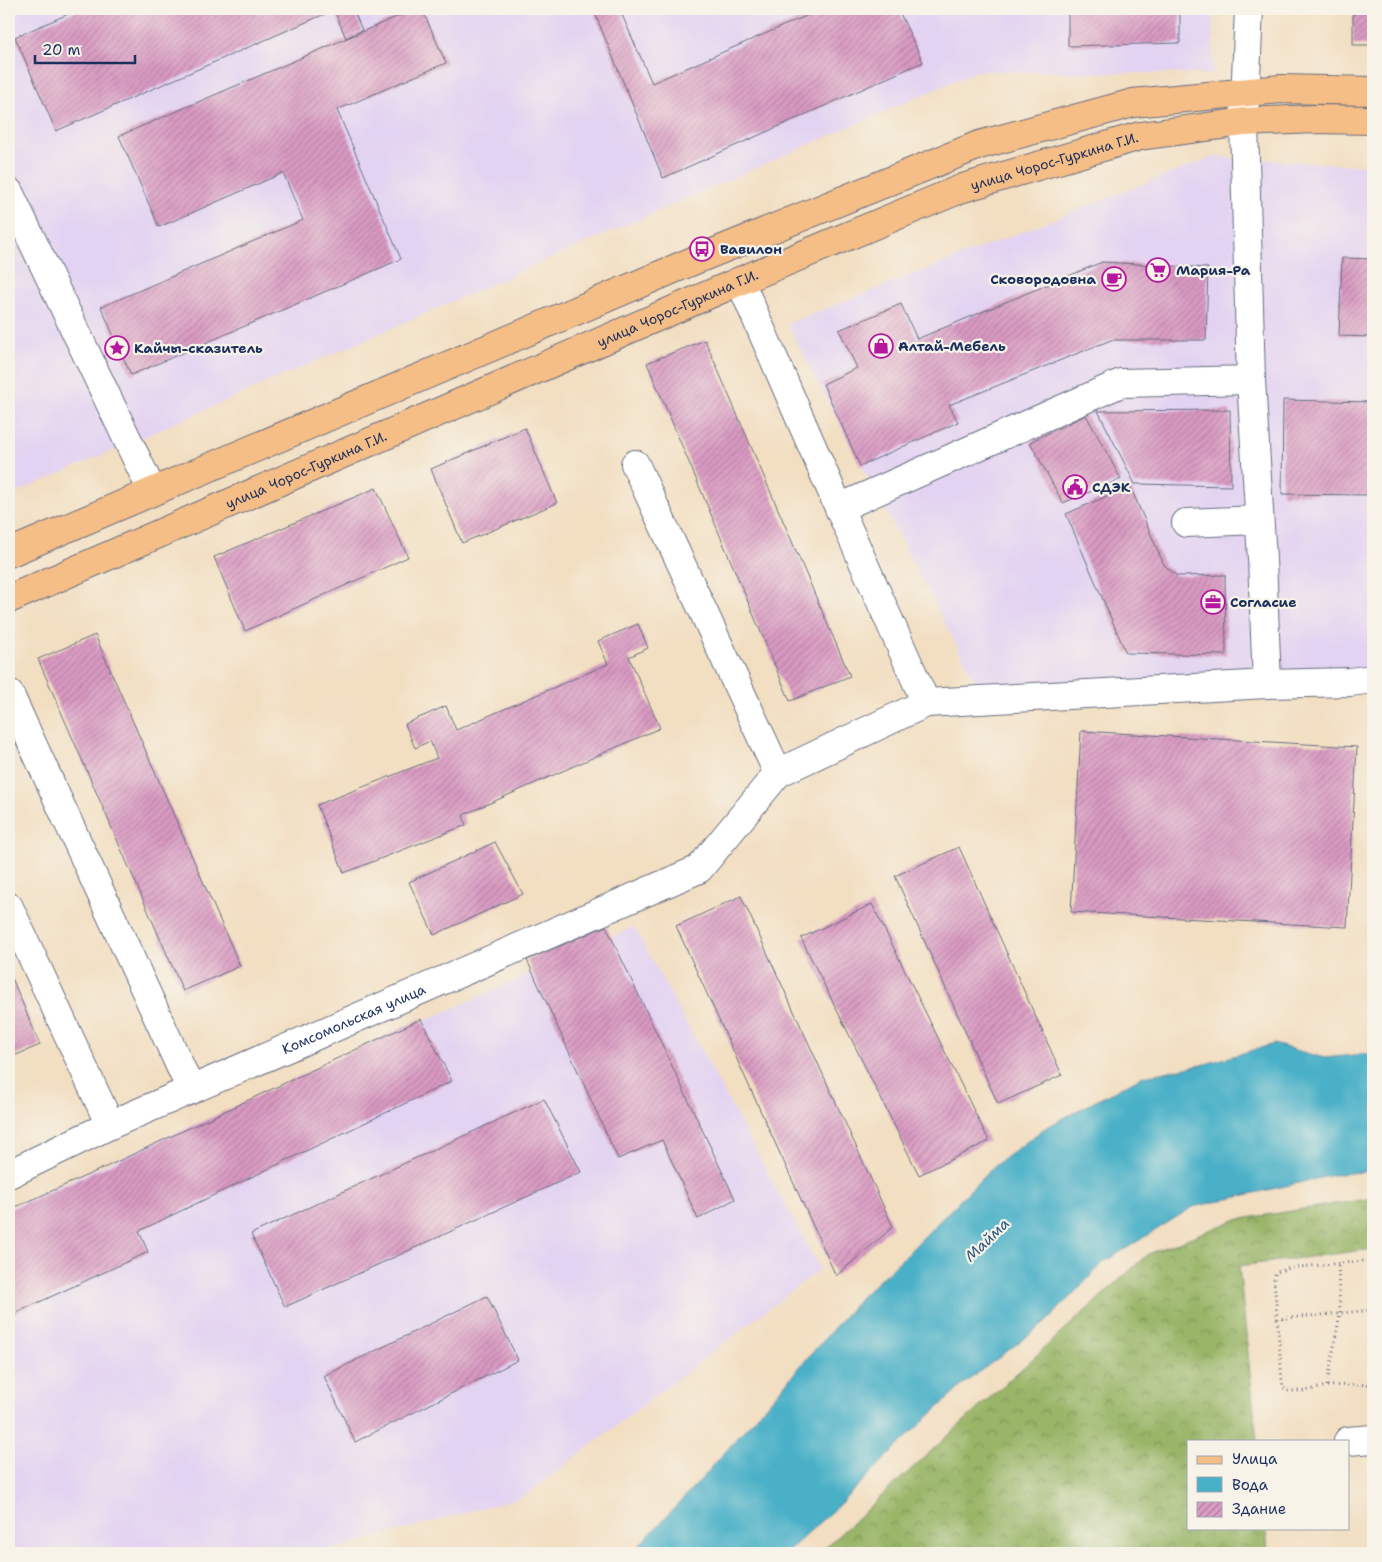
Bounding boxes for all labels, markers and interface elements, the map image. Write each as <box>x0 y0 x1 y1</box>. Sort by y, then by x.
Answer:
scale bar <box>35 32 135 64</box>
text: 20 m <box>42 40 81 60</box>
street label: улица Чорос-Гуркина Г.И. <box>968 128 1140 194</box>
bus stop icon: Вавилон <box>689 236 715 262</box>
place label: Вавилон <box>720 240 782 258</box>
supermarket icon: Мария-Ра <box>1145 257 1171 283</box>
place label: Мария-Ра <box>1176 261 1251 279</box>
street label: улица Чорос-Гуркина Г.И. <box>594 265 761 351</box>
cafe icon: Сковородовна <box>1101 266 1127 292</box>
place label: Сковородовна <box>990 270 1096 288</box>
shop icon: Алтай-Мебель <box>868 333 894 359</box>
place icon: Кайчы-сказитель <box>104 335 130 361</box>
place label: Алтай-Мебель <box>898 337 1006 355</box>
place label: Кайчы-сказитель <box>134 339 263 357</box>
street label: улица Чорос-Гуркина Г.И. <box>223 427 389 513</box>
public building icon: СДЭК <box>1062 474 1088 500</box>
place label: СДЭК <box>1092 478 1131 496</box>
office icon: Согласие <box>1200 589 1226 615</box>
place label: Согласие <box>1230 593 1297 611</box>
street label: Комсомольская улица <box>279 980 428 1058</box>
water label: Майма <box>960 1214 1014 1266</box>
legend <box>1187 1440 1350 1530</box>
text: Улица <box>1232 1449 1278 1469</box>
text: Вода <box>1232 1475 1269 1495</box>
text: Здание <box>1232 1499 1286 1519</box>

